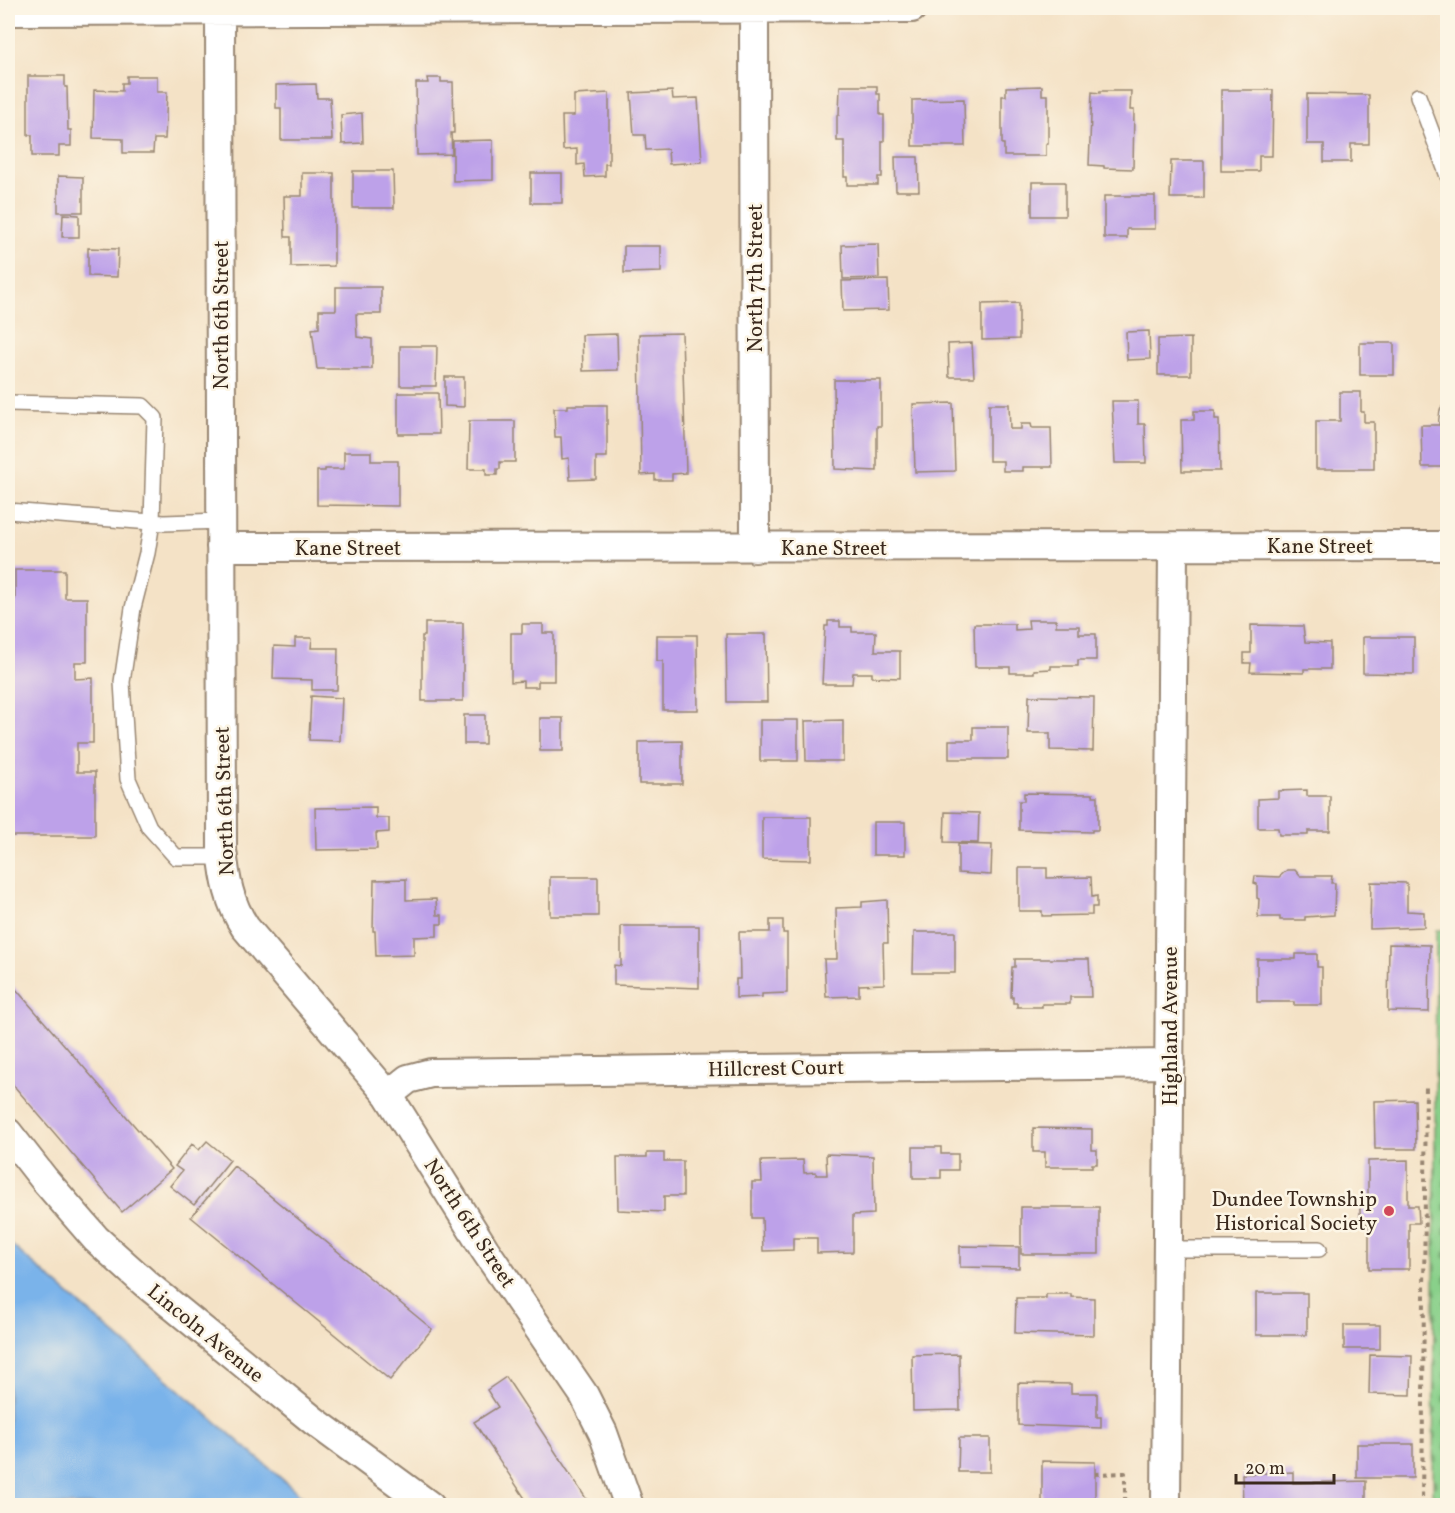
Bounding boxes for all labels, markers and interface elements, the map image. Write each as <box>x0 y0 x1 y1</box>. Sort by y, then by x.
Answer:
street label: North 7th Street <box>742 204 771 352</box>
street label: North 6th Street <box>208 240 237 390</box>
street label: Kane Street <box>1267 533 1373 562</box>
street label: Kane Street <box>295 535 401 564</box>
street label: Kane Street <box>781 535 887 564</box>
street label: North 6th Street <box>208 726 243 876</box>
street label: Highland Avenue <box>1157 946 1186 1106</box>
street label: Hillcrest Court <box>708 1054 844 1085</box>
street label: North 6th Street <box>416 1153 522 1294</box>
place label: Dundee Township Historical Society <box>1212 1186 1378 1239</box>
marker: Dundee Township Historical Society <box>1382 1204 1396 1218</box>
street label: Lincoln Avenue <box>140 1278 270 1390</box>
scale bar <box>1236 1447 1334 1485</box>
text: 20 m <box>1245 1457 1285 1482</box>

